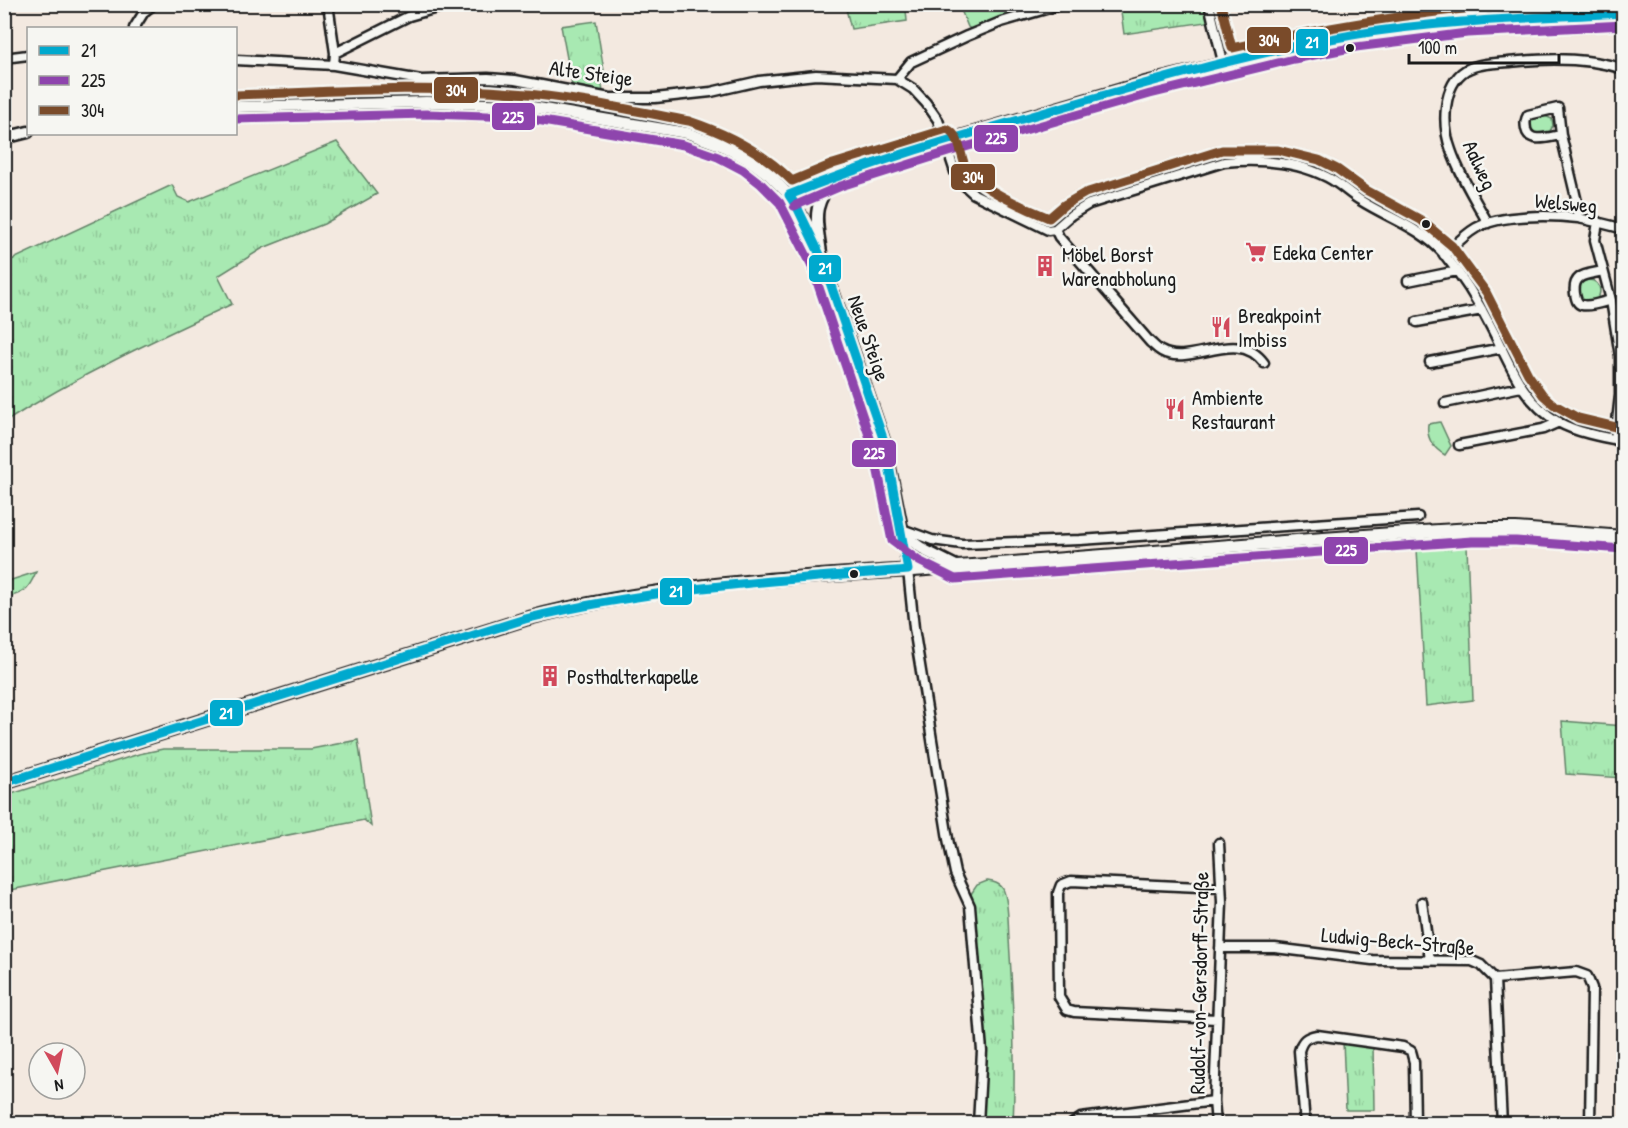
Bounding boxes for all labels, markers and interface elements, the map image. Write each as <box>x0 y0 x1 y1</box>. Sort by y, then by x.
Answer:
line badge: 304 <box>1246 26 1292 54</box>
legend <box>27 27 237 135</box>
scale bar <box>1409 27 1559 65</box>
line badge: 21 <box>1295 28 1329 57</box>
text: 304 <box>1259 29 1279 51</box>
text: 21 <box>1305 31 1319 53</box>
text: 100 m <box>1418 35 1457 60</box>
text: 21 <box>81 38 96 63</box>
unlabelled marker <box>1344 42 1356 54</box>
street label: Alte Steige <box>547 53 635 93</box>
text: 225 <box>81 68 106 93</box>
line badge: 304 <box>433 76 479 104</box>
text: 304 <box>446 79 466 101</box>
text: 304 <box>81 98 104 123</box>
line badge: 225 <box>491 102 536 131</box>
text: 225 <box>502 106 524 128</box>
line badge: 225 <box>973 124 1019 153</box>
text: 225 <box>985 127 1007 149</box>
street label: Aalweg <box>1456 136 1504 194</box>
line badge: 304 <box>950 163 996 191</box>
text: 304 <box>963 166 983 188</box>
street label: Welsweg <box>1534 186 1598 220</box>
unlabelled marker <box>1420 218 1432 230</box>
place label: Edeka Center <box>1273 238 1374 267</box>
place label: Möbel Borst Warenabholung <box>1062 240 1176 293</box>
supermarket icon: Edeka Center <box>1244 240 1268 264</box>
line badge: 21 <box>808 254 842 283</box>
building icon: Möbel Borst Warenabholung <box>1033 254 1057 278</box>
text: 21 <box>818 257 832 279</box>
street label: Neue Steige <box>841 291 897 385</box>
place label: Breakpoint Imbiss <box>1238 301 1322 354</box>
restaurant icon: Breakpoint Imbiss <box>1209 315 1233 339</box>
place label: Ambiente Restaurant <box>1192 383 1276 436</box>
restaurant icon: Ambiente Restaurant <box>1163 397 1187 421</box>
line badge: 225 <box>851 439 897 468</box>
text: 225 <box>863 442 885 464</box>
line badge: 225 <box>1323 536 1369 565</box>
text: 225 <box>1335 539 1357 561</box>
unlabelled marker <box>848 568 860 580</box>
line badge: 21 <box>659 577 693 606</box>
text: 21 <box>669 580 683 602</box>
place label: Posthalterkapelle <box>567 662 699 691</box>
building icon: Posthalterkapelle <box>538 664 562 688</box>
line badge: 21 <box>209 699 244 727</box>
text: 21 <box>219 702 233 724</box>
street label: Rudolf-von-Gersdorff-Straße <box>1183 871 1215 1095</box>
street label: Ludwig-Beck-Straße <box>1320 920 1476 962</box>
north arrow <box>27 1041 87 1101</box>
text: N <box>53 1074 65 1097</box>

